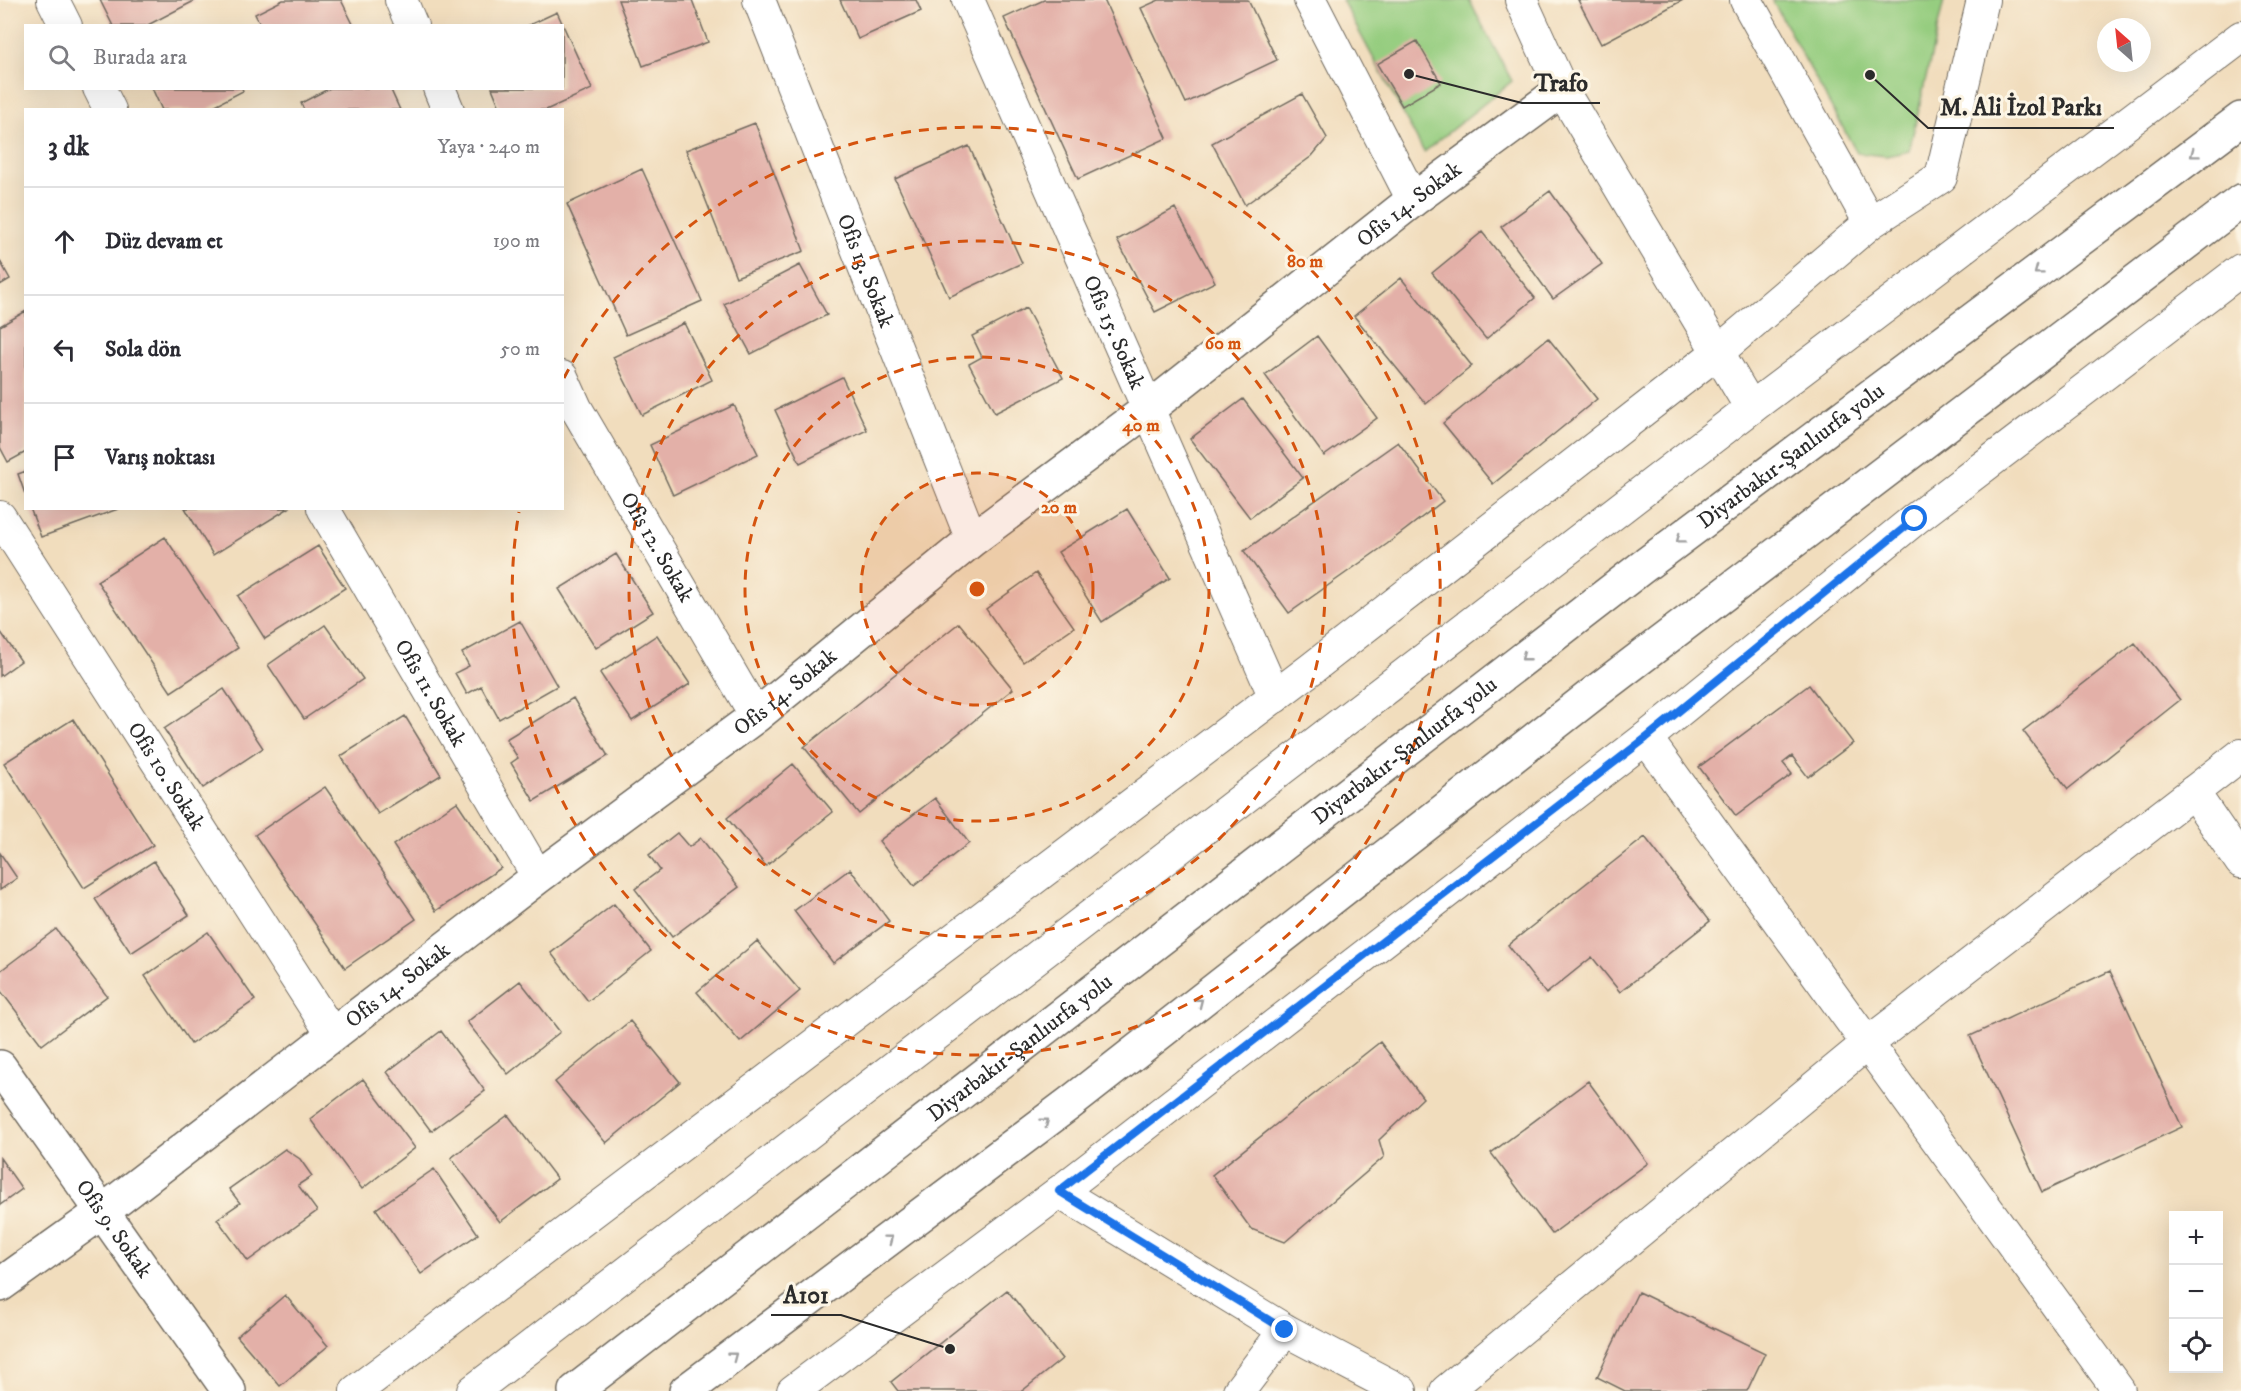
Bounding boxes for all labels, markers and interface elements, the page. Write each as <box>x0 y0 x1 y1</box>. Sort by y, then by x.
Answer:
north arrow <box>2097 18 2151 72</box>
search box <box>24 24 564 90</box>
icon: search <box>45 41 78 74</box>
text: Burada ara <box>93 44 187 71</box>
callout: Trafo <box>1522 61 1600 103</box>
text: Trafo <box>1533 69 1588 99</box>
callout: M. Ali İzol Parkı <box>1928 86 2114 128</box>
text: M. Ali İzol Parkı <box>1940 92 2102 123</box>
text: 3 dk <box>48 131 89 164</box>
text: Yaya · 240 m <box>437 135 540 160</box>
one-way arrow <box>2190 147 2201 158</box>
street label: Ofis 14. Sokak <box>1351 155 1467 253</box>
street label: Ofis 13. Sokak <box>831 210 900 332</box>
icon: ahead <box>48 225 81 258</box>
text: Düz devam et <box>105 228 223 255</box>
text: 190 m <box>493 229 540 254</box>
text: 80 m <box>1287 251 1324 273</box>
one-way arrow <box>2034 264 2045 275</box>
street label: Ofis 15. Sokak <box>1077 271 1151 394</box>
icon: left <box>48 333 81 366</box>
text: 60 m <box>1205 333 1242 355</box>
text: Sola dön <box>105 336 181 363</box>
text: 50 m <box>500 337 540 362</box>
street label: Diyarbakır-Şanlıurfa yolu <box>1692 377 1890 534</box>
text: 40 m <box>1121 415 1160 437</box>
icon: arrive <box>48 441 81 474</box>
text: Varış noktası <box>105 444 215 471</box>
street label: Ofis 12. Sokak <box>615 487 700 607</box>
text: 20 m <box>1041 497 1077 519</box>
route start <box>1901 505 1927 531</box>
one-way arrow <box>1676 531 1687 542</box>
centre of rings <box>967 579 987 599</box>
street label: Ofis 11. Sokak <box>389 634 473 752</box>
street label: Ofis 14. Sokak <box>728 642 842 742</box>
one-way arrow <box>1521 650 1532 661</box>
street label: Diyarbakır-Şanlıurfa yolu <box>1307 671 1502 830</box>
street label: Ofis 10. Sokak <box>122 717 211 836</box>
street label: Ofis 14. Sokak <box>340 936 455 1034</box>
street label: Diyarbakır-Şanlıurfa yolu <box>922 968 1118 1127</box>
one-way arrow <box>1192 998 1203 1009</box>
one-way arrow <box>1038 1118 1049 1129</box>
street label: Ofis 9. Sokak <box>70 1174 158 1283</box>
map controls <box>2169 1211 2223 1373</box>
button: + <box>2169 1211 2223 1265</box>
one-way arrow <box>882 1235 893 1246</box>
button: − <box>2169 1265 2223 1319</box>
callout: A101 <box>771 1273 841 1315</box>
text: A101 <box>782 1281 829 1311</box>
route end <box>1271 1316 1297 1342</box>
button: locate <box>2169 1319 2223 1373</box>
one-way arrow <box>727 1352 738 1363</box>

